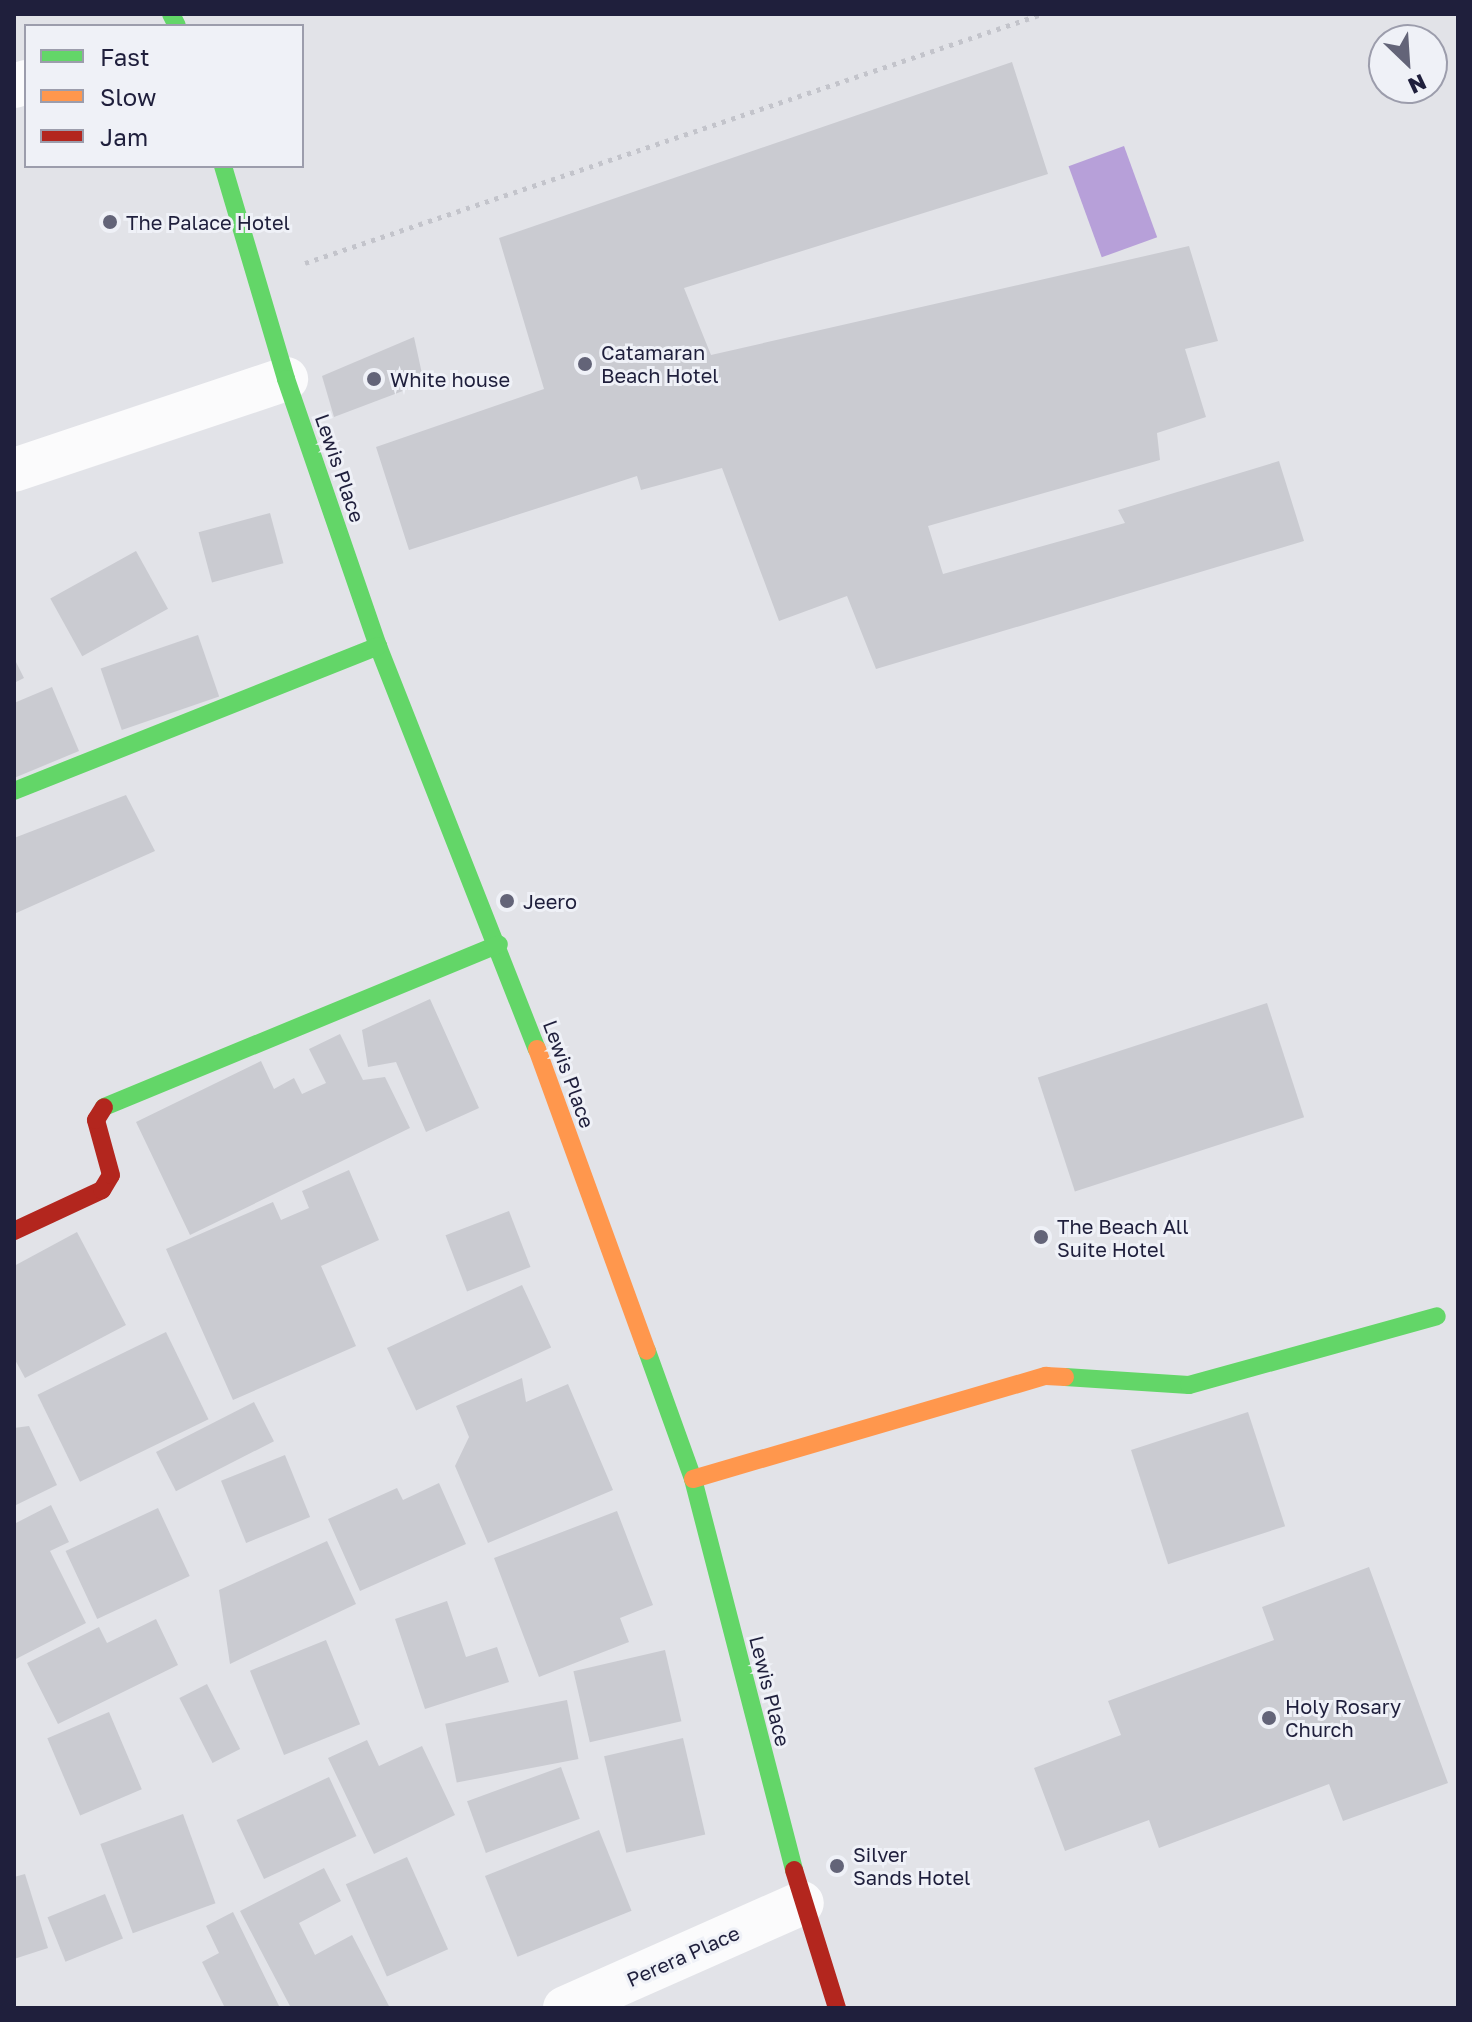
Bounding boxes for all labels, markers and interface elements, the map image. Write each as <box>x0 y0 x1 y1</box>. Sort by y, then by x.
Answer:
legend <box>24 24 304 168</box>
north arrow <box>1368 24 1448 104</box>
text: Fast <box>100 42 150 71</box>
text: N <box>1404 69 1431 100</box>
text: Slow <box>100 82 156 111</box>
text: Jam <box>100 122 148 151</box>
place label: The Palace Hotel <box>126 210 290 234</box>
marker: The Palace Hotel <box>101 213 119 231</box>
place label: Catamaran Beach Hotel <box>601 340 719 387</box>
marker: Catamaran Beach Hotel <box>576 355 594 373</box>
place label: White house <box>390 367 510 391</box>
marker: White house <box>365 370 383 388</box>
street label: Lewis Place <box>310 411 370 525</box>
place label: Jeero <box>523 889 577 913</box>
marker: Jeero <box>498 892 516 910</box>
street label: Lewis Place <box>538 1017 600 1131</box>
place label: The Beach All Suite Hotel <box>1057 1214 1189 1261</box>
marker: The Beach All Suite Hotel <box>1032 1228 1050 1246</box>
street label: Lewis Place <box>745 1633 795 1749</box>
place label: Holy Rosary Church <box>1285 1694 1401 1741</box>
marker: Holy Rosary Church <box>1260 1709 1278 1727</box>
place label: Silver Sands Hotel <box>853 1842 970 1889</box>
marker: Silver Sands Hotel <box>828 1857 846 1875</box>
street label: Perera Place <box>623 1920 743 1992</box>

